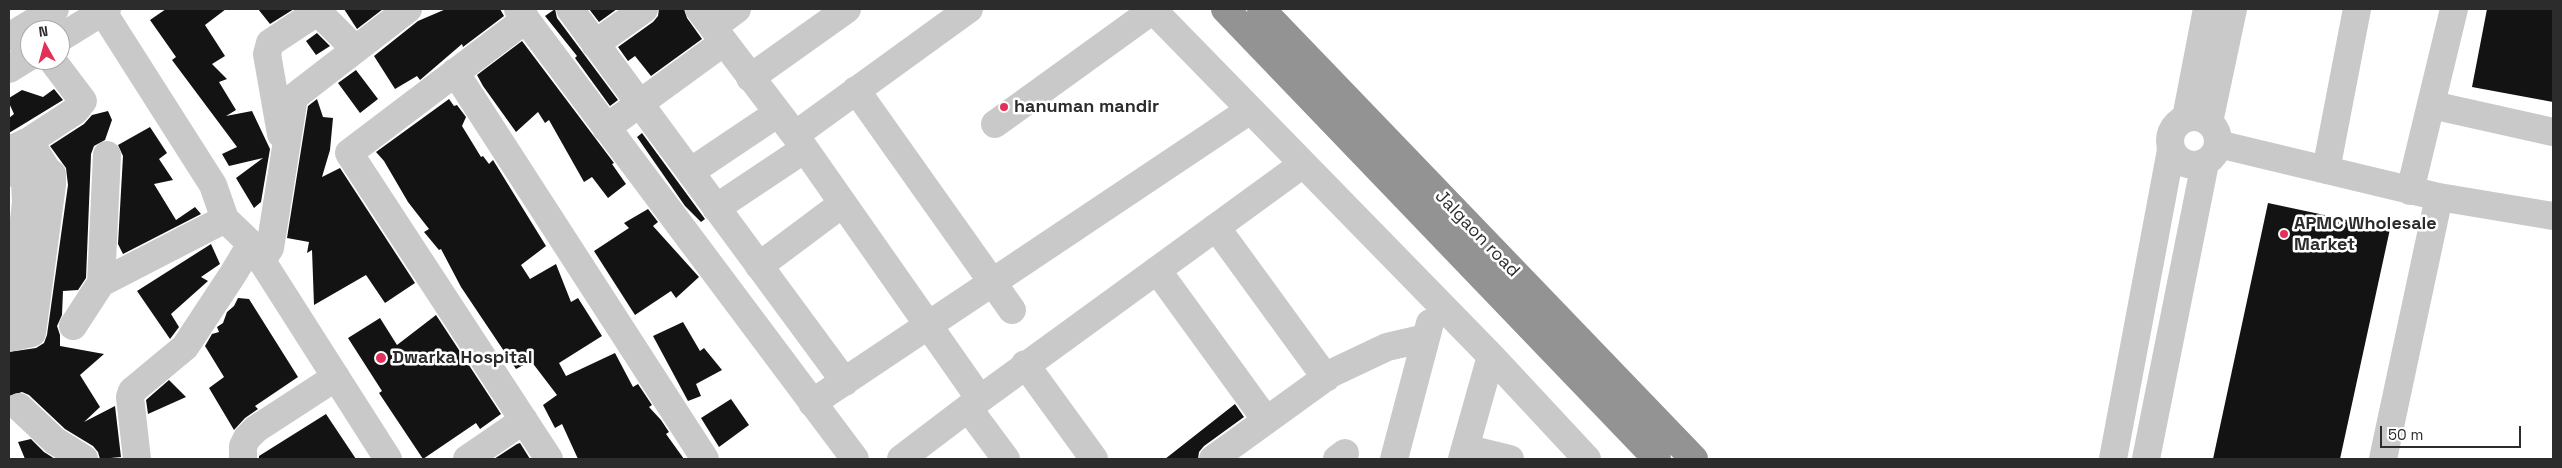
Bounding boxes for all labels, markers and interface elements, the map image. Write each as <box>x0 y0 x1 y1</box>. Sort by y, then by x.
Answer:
north arrow <box>20 20 70 70</box>
text: N <box>38 22 49 41</box>
place label: hanuman mandir <box>1014 96 1159 118</box>
marker: hanuman mandir <box>998 101 1010 113</box>
street label: Jalgaon road <box>1430 186 1524 282</box>
place label: APMC Wholesale Market <box>2294 213 2437 255</box>
marker: APMC Wholesale Market <box>2278 228 2290 240</box>
place label: Dwarka Hospital <box>392 347 533 369</box>
marker: Dwarka Hospital <box>374 351 388 365</box>
scale bar <box>2382 416 2523 448</box>
text: 50 m <box>2388 425 2423 444</box>

